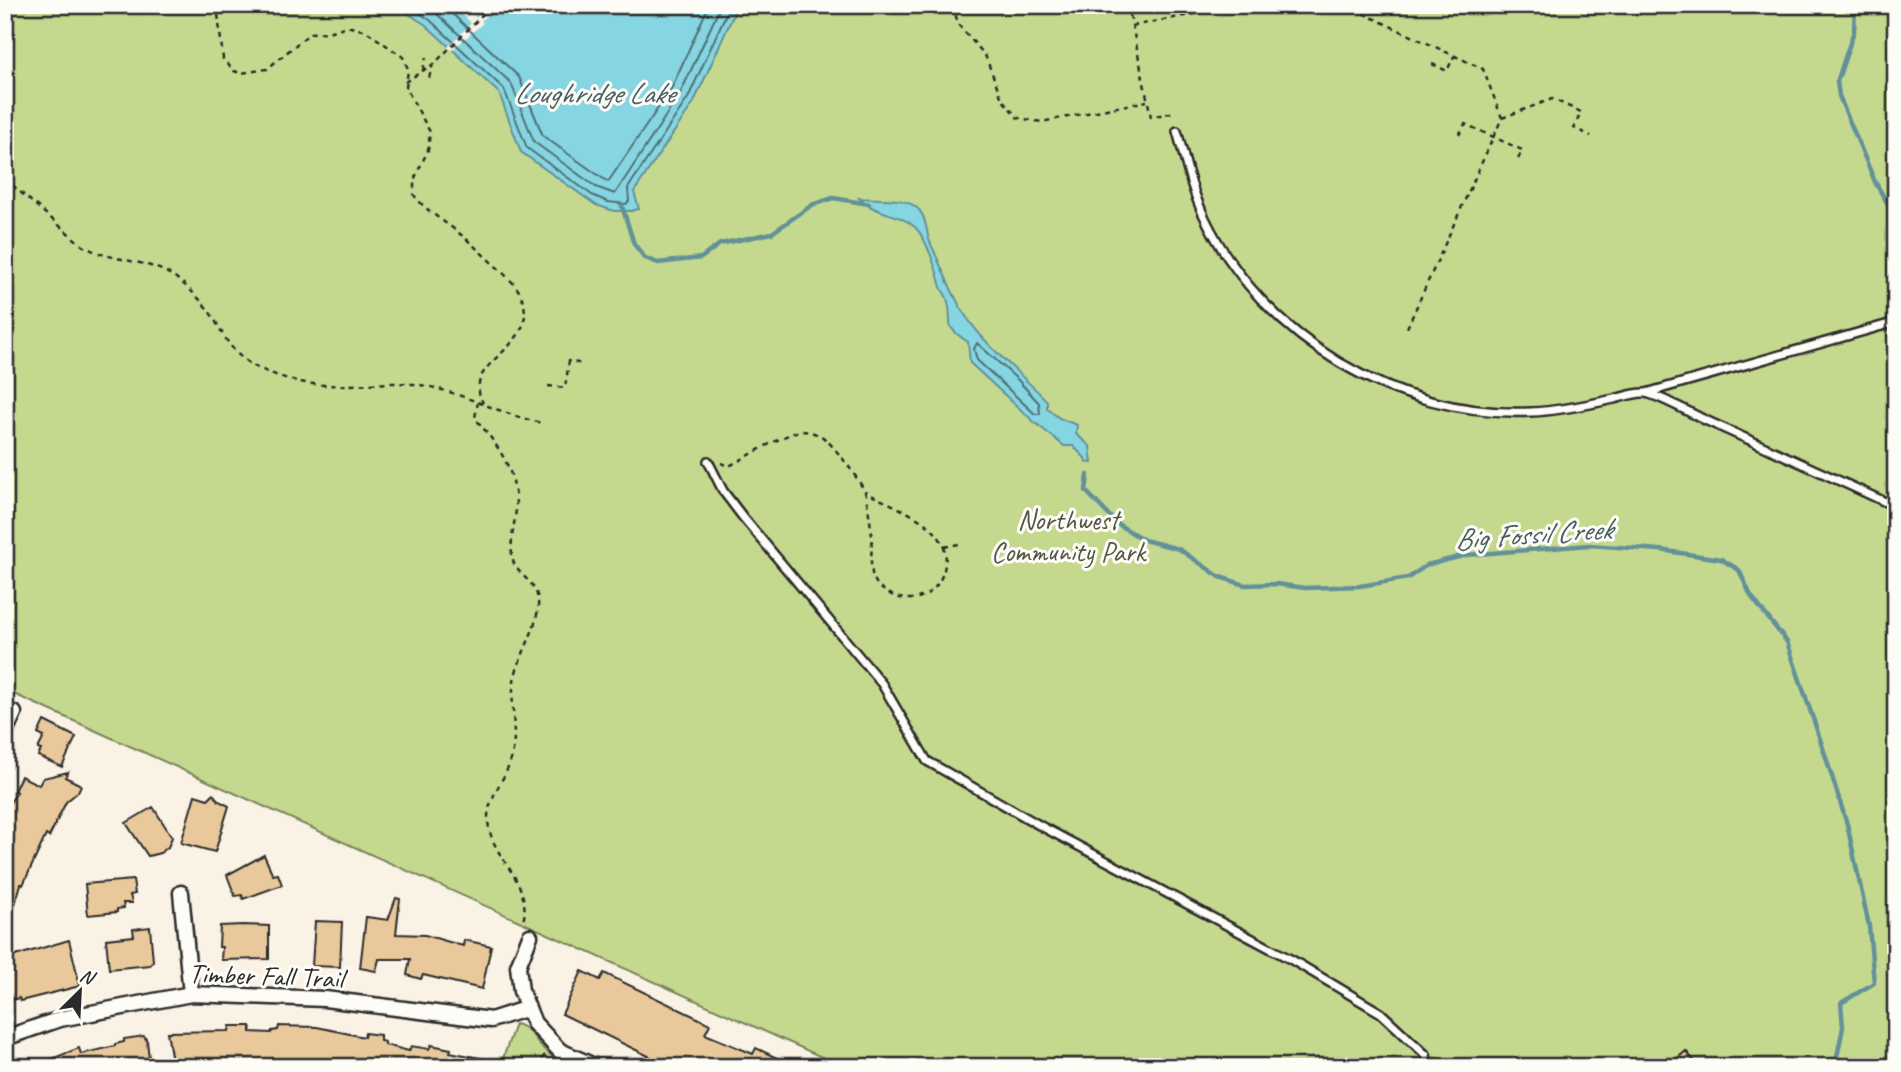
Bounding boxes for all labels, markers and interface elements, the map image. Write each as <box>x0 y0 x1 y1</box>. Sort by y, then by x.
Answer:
water label: Loughridge Lake <box>514 74 678 112</box>
park label: Northwest Community Park <box>991 502 1148 569</box>
water label: Big Fossil Creek <box>1453 509 1619 558</box>
street label: Timber Fall Trail <box>188 955 349 996</box>
north arrow <box>46 956 116 1026</box>
text: N <box>76 963 100 991</box>

